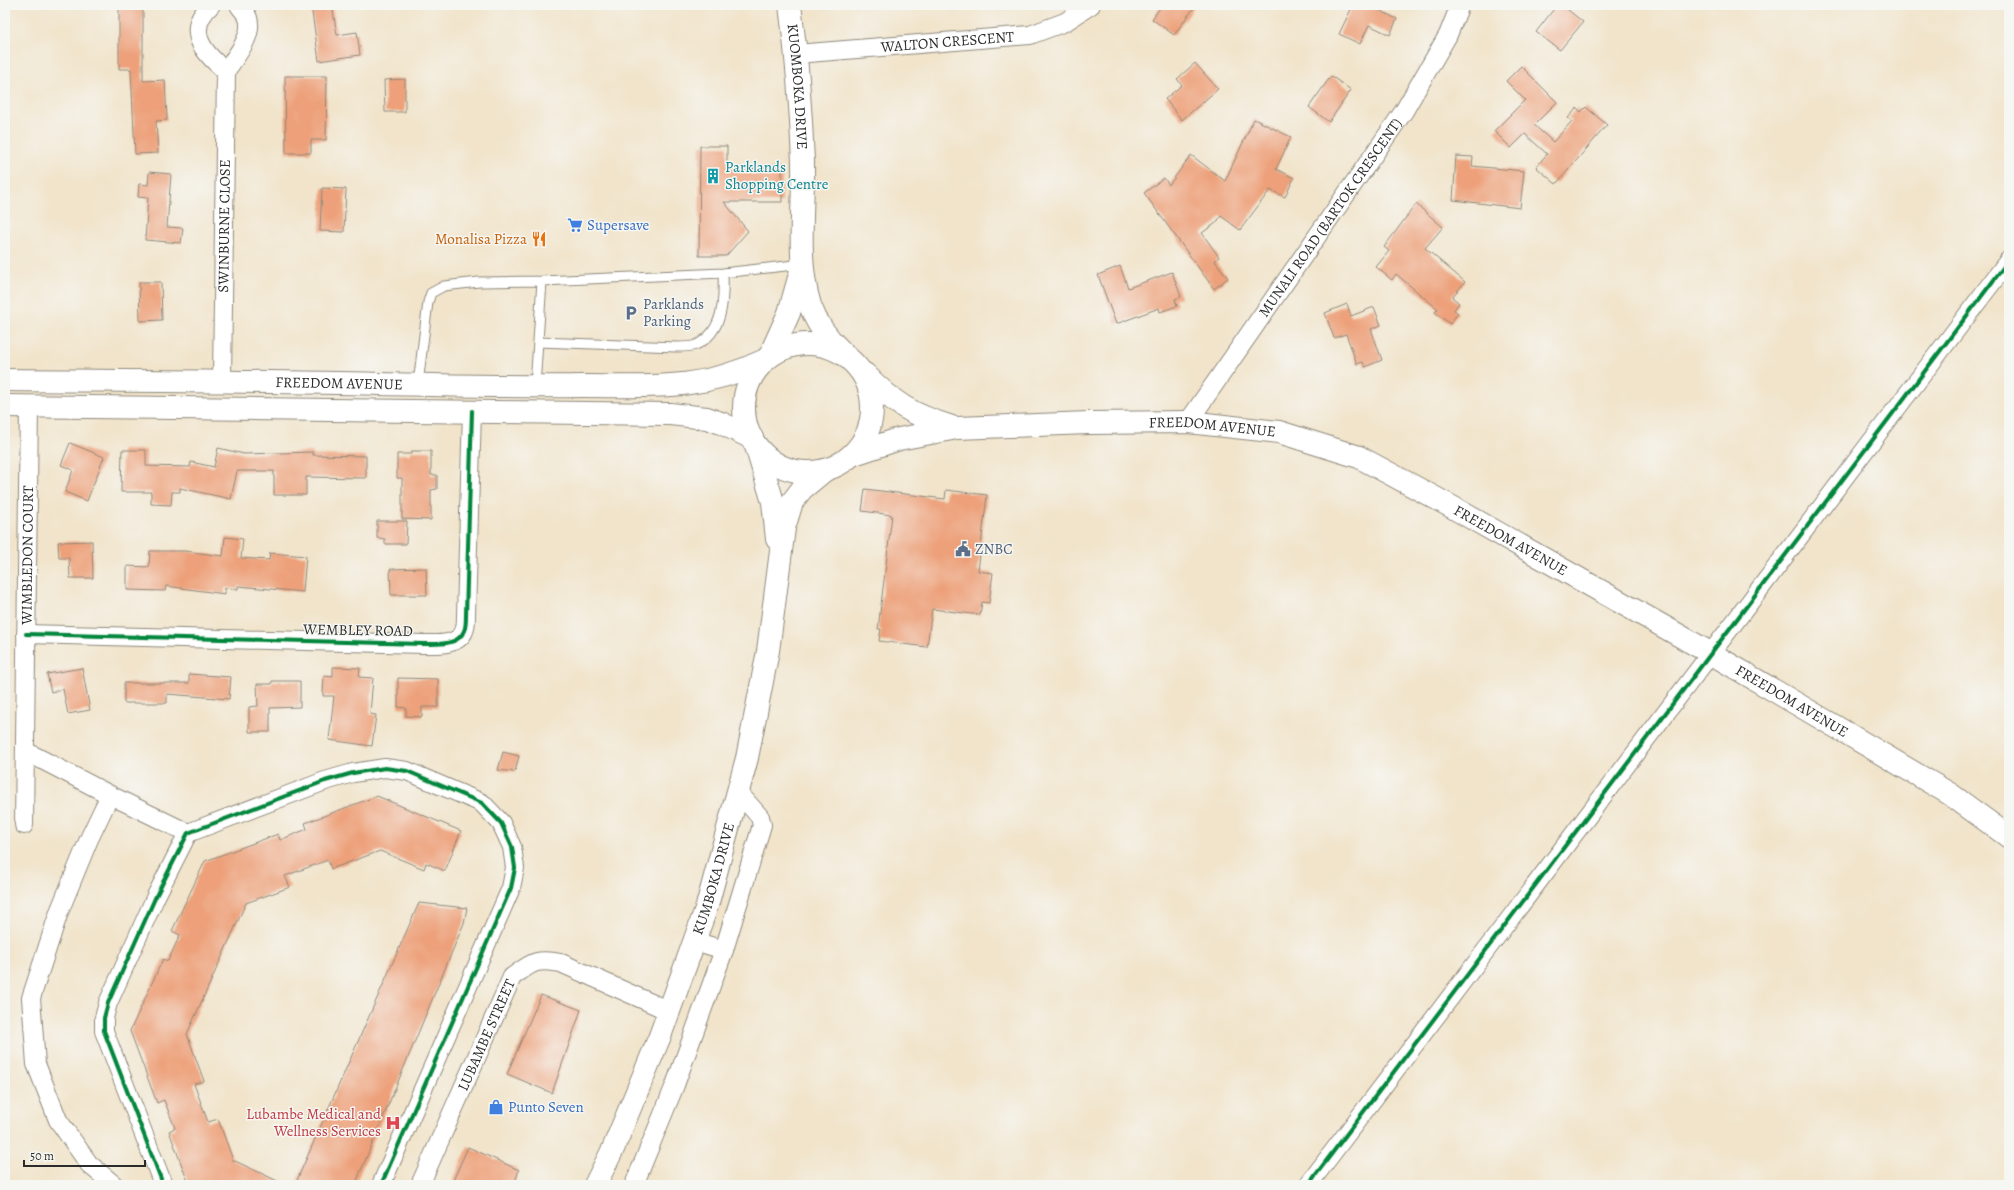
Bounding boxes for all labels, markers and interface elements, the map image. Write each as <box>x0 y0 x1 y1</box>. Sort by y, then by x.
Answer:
street label: KUOMBOKA DRIVE <box>782 23 812 150</box>
street label: WALTON CRESCENT <box>879 26 1016 57</box>
street label: MUNALI ROAD (BARTOK CRESCENT) <box>1254 114 1406 321</box>
place label: Parklands Shopping Centre <box>725 157 829 194</box>
street label: SWINBURNE CLOSE <box>213 159 235 293</box>
building icon: Parklands Shopping Centre <box>704 167 722 185</box>
place label: Supersave <box>587 215 650 235</box>
supermarket icon: Supersave <box>566 216 584 234</box>
place label: Monalisa Pizza <box>435 229 527 249</box>
restaurant icon: Monalisa Pizza <box>530 230 548 248</box>
place label: Parklands Parking <box>643 294 704 331</box>
parking icon: Parklands Parking <box>622 304 640 322</box>
street label: FREEDOM AVENUE <box>275 372 403 394</box>
street label: FREEDOM AVENUE <box>1149 412 1277 442</box>
street label: WIMBLEDON COURT <box>16 485 38 626</box>
street label: FREEDOM AVENUE <box>1450 500 1571 580</box>
place label: ZNBC <box>975 539 1013 559</box>
public building icon: ZNBC <box>954 540 972 558</box>
street label: WEMBLEY ROAD <box>302 619 413 641</box>
street label: FREEDOM AVENUE <box>1732 660 1852 742</box>
street label: KUMBOKA DRIVE <box>687 820 739 937</box>
street label: LUBAMBE STREET <box>453 975 520 1094</box>
place label: Punto Seven <box>508 1097 584 1117</box>
shop icon: Punto Seven <box>487 1098 505 1116</box>
place label: Lubambe Medical and Wellness Services <box>246 1104 382 1141</box>
hospital icon: Lubambe Medical and Wellness Services <box>384 1114 402 1132</box>
scale bar <box>24 1142 145 1168</box>
text: 50 m <box>30 1148 54 1164</box>

